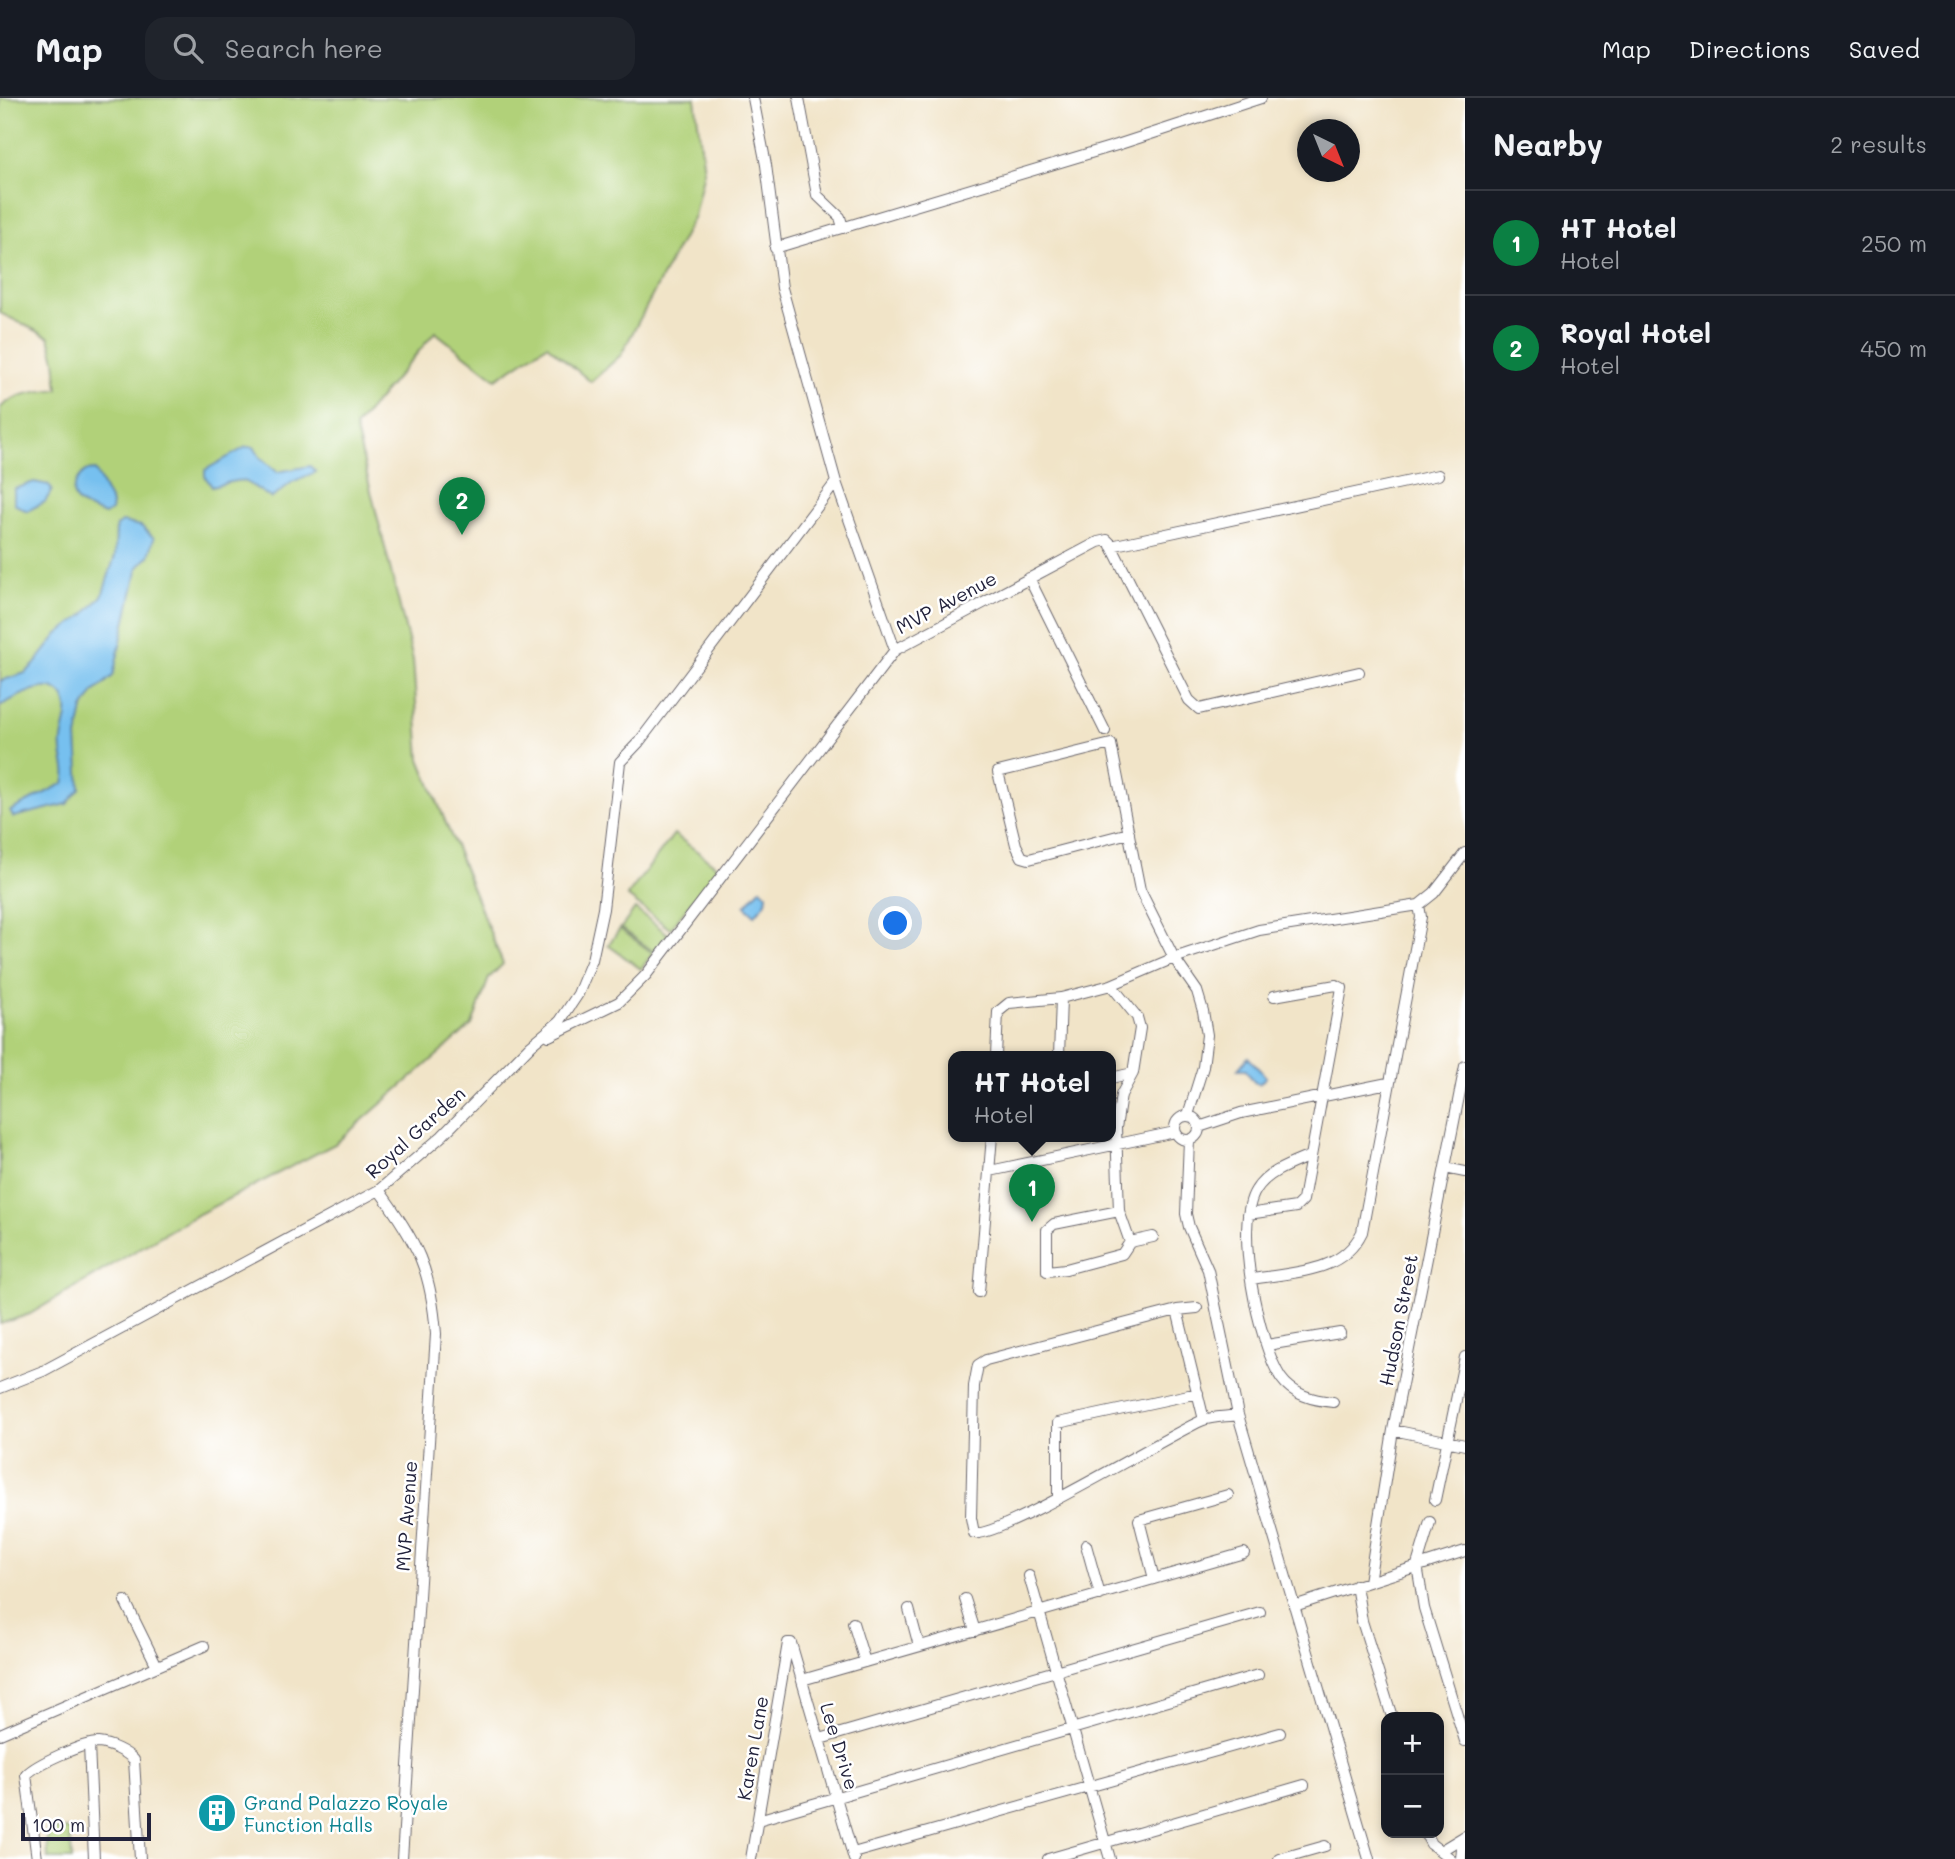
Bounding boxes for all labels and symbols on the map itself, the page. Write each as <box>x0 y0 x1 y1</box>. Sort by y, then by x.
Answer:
north arrow <box>1297 119 1360 182</box>
pin: 2 <box>439 477 485 535</box>
street label: MVP Avenue <box>891 565 1001 639</box>
your location <box>878 906 912 940</box>
street label: Royal Garden <box>360 1081 470 1183</box>
pin: 1 <box>1009 1164 1055 1222</box>
street label: Hudson Street <box>1373 1252 1423 1388</box>
street label: MVP Avenue <box>390 1460 422 1572</box>
street label: Karen Lane <box>731 1694 773 1802</box>
street label: Lee Drive <box>815 1699 865 1793</box>
place label: Grand Palazzo Royale Function Halls <box>244 1790 448 1837</box>
building icon: Grand Palazzo Royale Function Halls <box>196 1792 238 1834</box>
scale bar <box>21 1810 150 1842</box>

